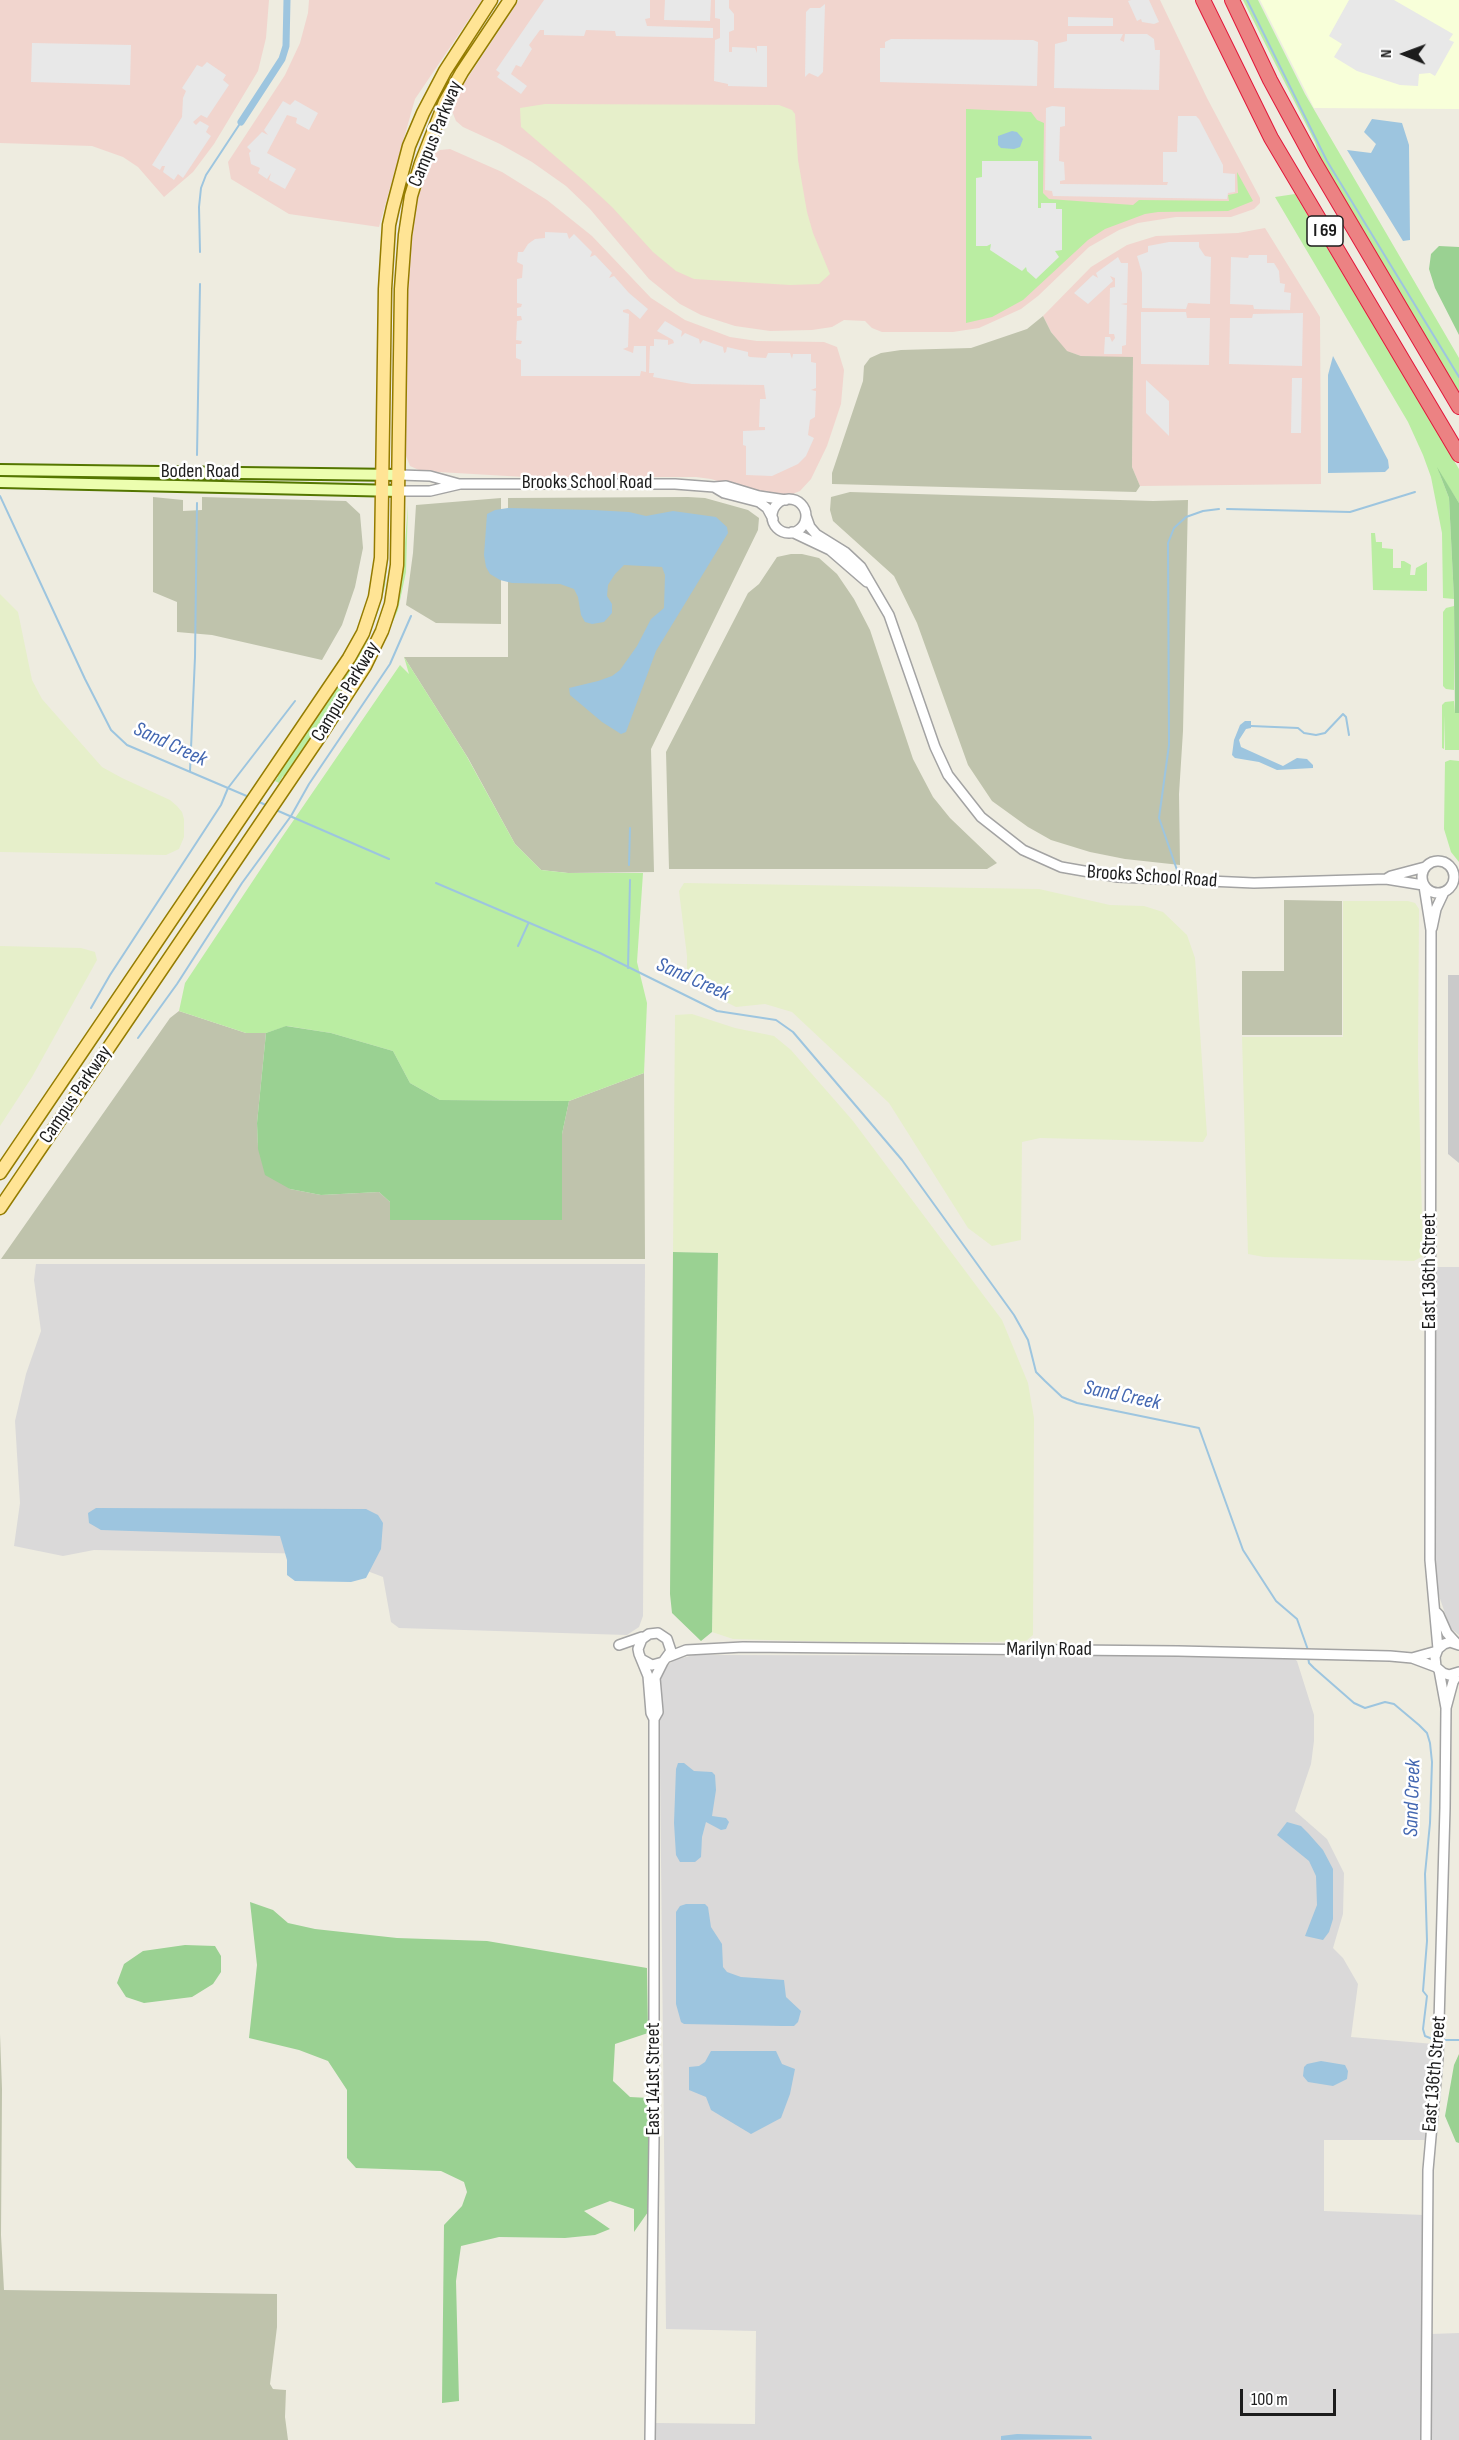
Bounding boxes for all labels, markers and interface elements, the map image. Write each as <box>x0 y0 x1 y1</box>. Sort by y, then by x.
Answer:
north arrow <box>1375 24 1435 84</box>
text: N <box>1377 49 1396 58</box>
street label: Campus Parkway <box>404 77 468 191</box>
road number: I 69 <box>1307 216 1343 246</box>
street label: Boden Road <box>161 460 239 484</box>
street label: Brooks School Road <box>522 471 652 495</box>
street label: Campus Parkway <box>307 638 385 746</box>
water label: Sand Creek <box>129 717 211 773</box>
street label: Brooks School Road <box>1086 860 1218 894</box>
water label: Sand Creek <box>652 953 734 1007</box>
street label: Campus Parkway <box>35 1042 117 1148</box>
street label: East 136th Street <box>1418 1213 1442 1329</box>
water label: Sand Creek <box>1081 1376 1163 1416</box>
street label: Marilyn Road <box>1006 1638 1092 1662</box>
water label: Sand Creek <box>1399 1759 1427 1837</box>
street label: East 136th Street <box>1418 2015 1452 2133</box>
street label: East 141st Street <box>642 2022 666 2136</box>
scale bar <box>1243 2377 1339 2415</box>
text: 100 m <box>1251 2389 1288 2410</box>

